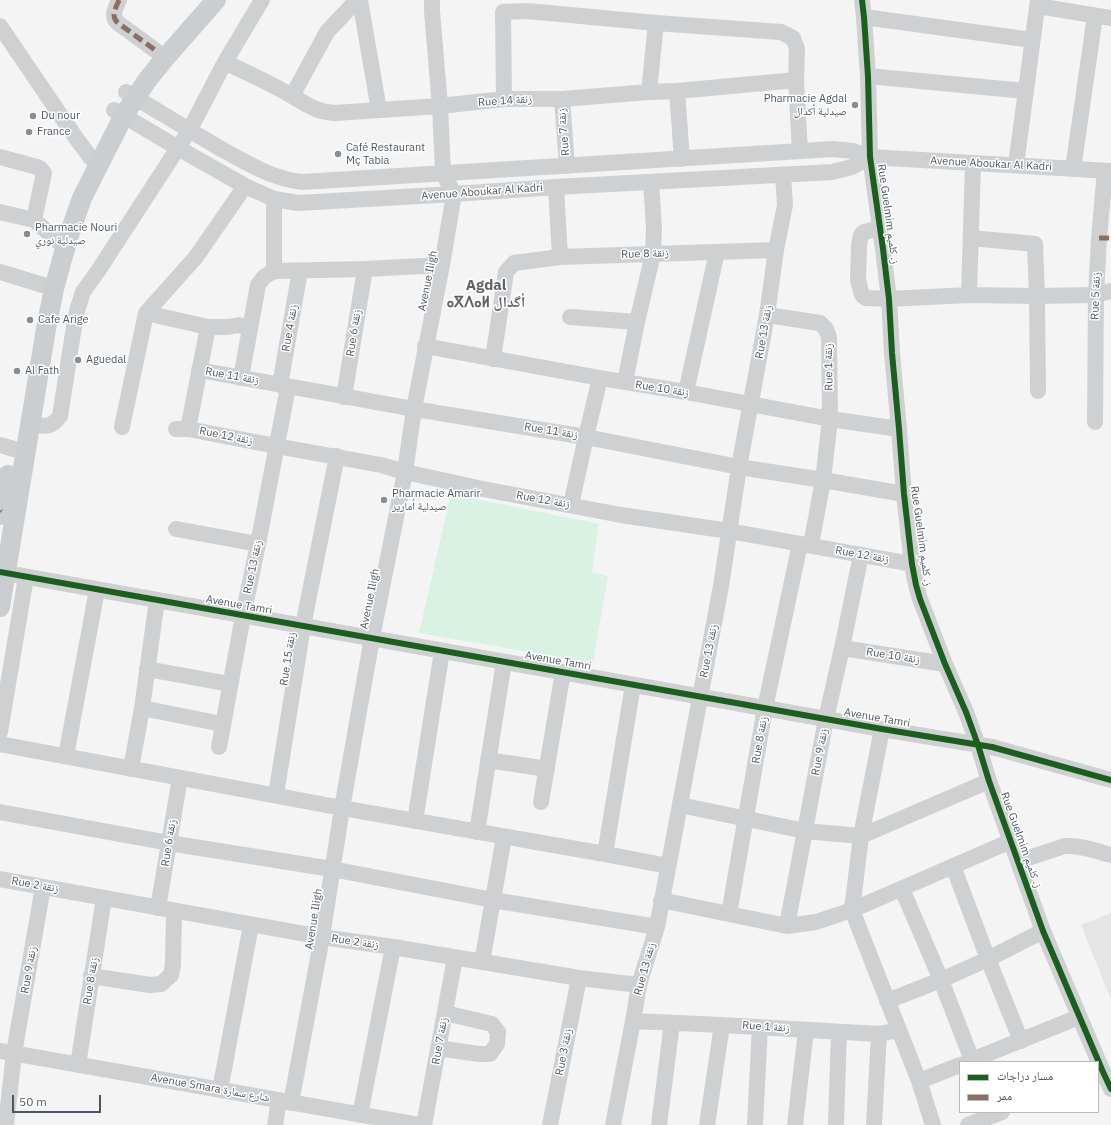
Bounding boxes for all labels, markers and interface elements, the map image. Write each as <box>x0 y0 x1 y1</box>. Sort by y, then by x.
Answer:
place label: Pharmacie Agdal صيدلية أكدال <box>764 92 847 118</box>
street label: Rue 14 زنقة <box>477 93 533 109</box>
marker: Pharmacie Agdal صيدلية أكدال <box>850 100 860 110</box>
street label: Rue 7 زنقة <box>555 108 573 156</box>
place label: Du nour <box>41 109 80 123</box>
marker: Du nour <box>28 111 38 121</box>
place label: France <box>37 125 71 139</box>
marker: France <box>24 127 34 137</box>
place label: Café Restaurant Mç Tabia <box>346 141 425 167</box>
marker: Café Restaurant Mç Tabia <box>333 149 343 159</box>
street label: Avenue Aboukar Al Kadri <box>930 154 1052 174</box>
street label: Rue Guelmim ز. كلميم <box>874 163 902 265</box>
street label: Avenue Aboukar Al Kadri <box>421 181 543 203</box>
place label: Pharmacie Nouri صيدلية نوري <box>35 221 117 247</box>
marker: Pharmacie Nouri صيدلية نوري <box>22 229 32 239</box>
street label: Rue 8 زنقة <box>621 247 669 261</box>
street label: Avenue Iligh <box>416 250 440 312</box>
street label: Rue 5 زنقة <box>1089 272 1103 320</box>
district label: Agdal ⴰⴳⴷⴰⵍ أگدال <box>447 277 525 312</box>
street label: Rue 4 زنقة <box>279 303 301 353</box>
street label: Rue 13 زنقة <box>753 304 775 360</box>
street label: Rue 6 زنقة <box>344 308 364 358</box>
place label: Cafe Arige <box>38 313 88 327</box>
marker: Cafe Arige <box>25 315 35 325</box>
street label: Rue 1 زنقة <box>822 343 836 391</box>
place label: Aguedal <box>86 353 126 367</box>
marker: Aguedal <box>73 355 83 365</box>
place label: Al Fath <box>25 364 59 378</box>
street label: Rue 11 زنقة <box>204 365 260 387</box>
marker: Al Fath <box>12 366 22 376</box>
street label: Rue 10 زنقة <box>634 378 690 400</box>
street label: Rue 11 زنقة <box>523 420 579 442</box>
street label: Rue 12 زنقة <box>198 424 254 448</box>
street label: Rue Guelmim ز. كلميم <box>907 485 935 587</box>
place label: Pharmacie Amarir صيدلية أمارير <box>392 487 481 513</box>
street label: Rue 12 زنقة <box>515 489 571 511</box>
marker: Pharmacie Amarir صيدلية أمارير <box>379 495 389 505</box>
street label: Rue 13 زنقة <box>241 539 265 595</box>
street label: Rue 12 زنقة <box>834 544 890 566</box>
street label: Avenue Iligh <box>358 568 382 630</box>
street label: Avenue Tamri <box>205 593 273 617</box>
street label: Rue 13 زنقة <box>697 623 721 679</box>
street label: Rue 15 زنقة <box>277 631 299 687</box>
street label: Rue 10 زنقة <box>865 645 921 667</box>
street label: Avenue Tamri <box>524 649 592 673</box>
street label: Avenue Tamri <box>843 706 911 730</box>
street label: Rue 8 زنقة <box>749 715 771 765</box>
street label: Rue 9 زنقة <box>809 727 831 777</box>
street label: Rue Guelmim ز. كلميم <box>998 790 1044 890</box>
street label: Rue 6 زنقة <box>159 818 179 868</box>
street label: Rue 2 زنقة <box>10 874 60 896</box>
street label: Avenue Iligh <box>303 888 325 950</box>
street label: Rue 2 زنقة <box>331 932 379 952</box>
street label: Rue 13 زنقة <box>632 941 658 997</box>
street label: Rue 9 زنقة <box>18 945 40 995</box>
street label: Rue 8 زنقة <box>81 956 101 1006</box>
street label: Rue 7 زنقة <box>429 1016 451 1066</box>
street label: Rue 1 زنقة <box>742 1019 790 1035</box>
street label: Rue 3 زنقة <box>553 1027 575 1077</box>
legend <box>959 1061 1099 1113</box>
text: مسار دراجات <box>997 1068 1053 1083</box>
street label: Avenue Smara شارع سمارة <box>150 1071 270 1105</box>
scale bar <box>14 1087 103 1113</box>
text: ممر <box>997 1088 1012 1103</box>
text: 50 m <box>19 1094 47 1109</box>

